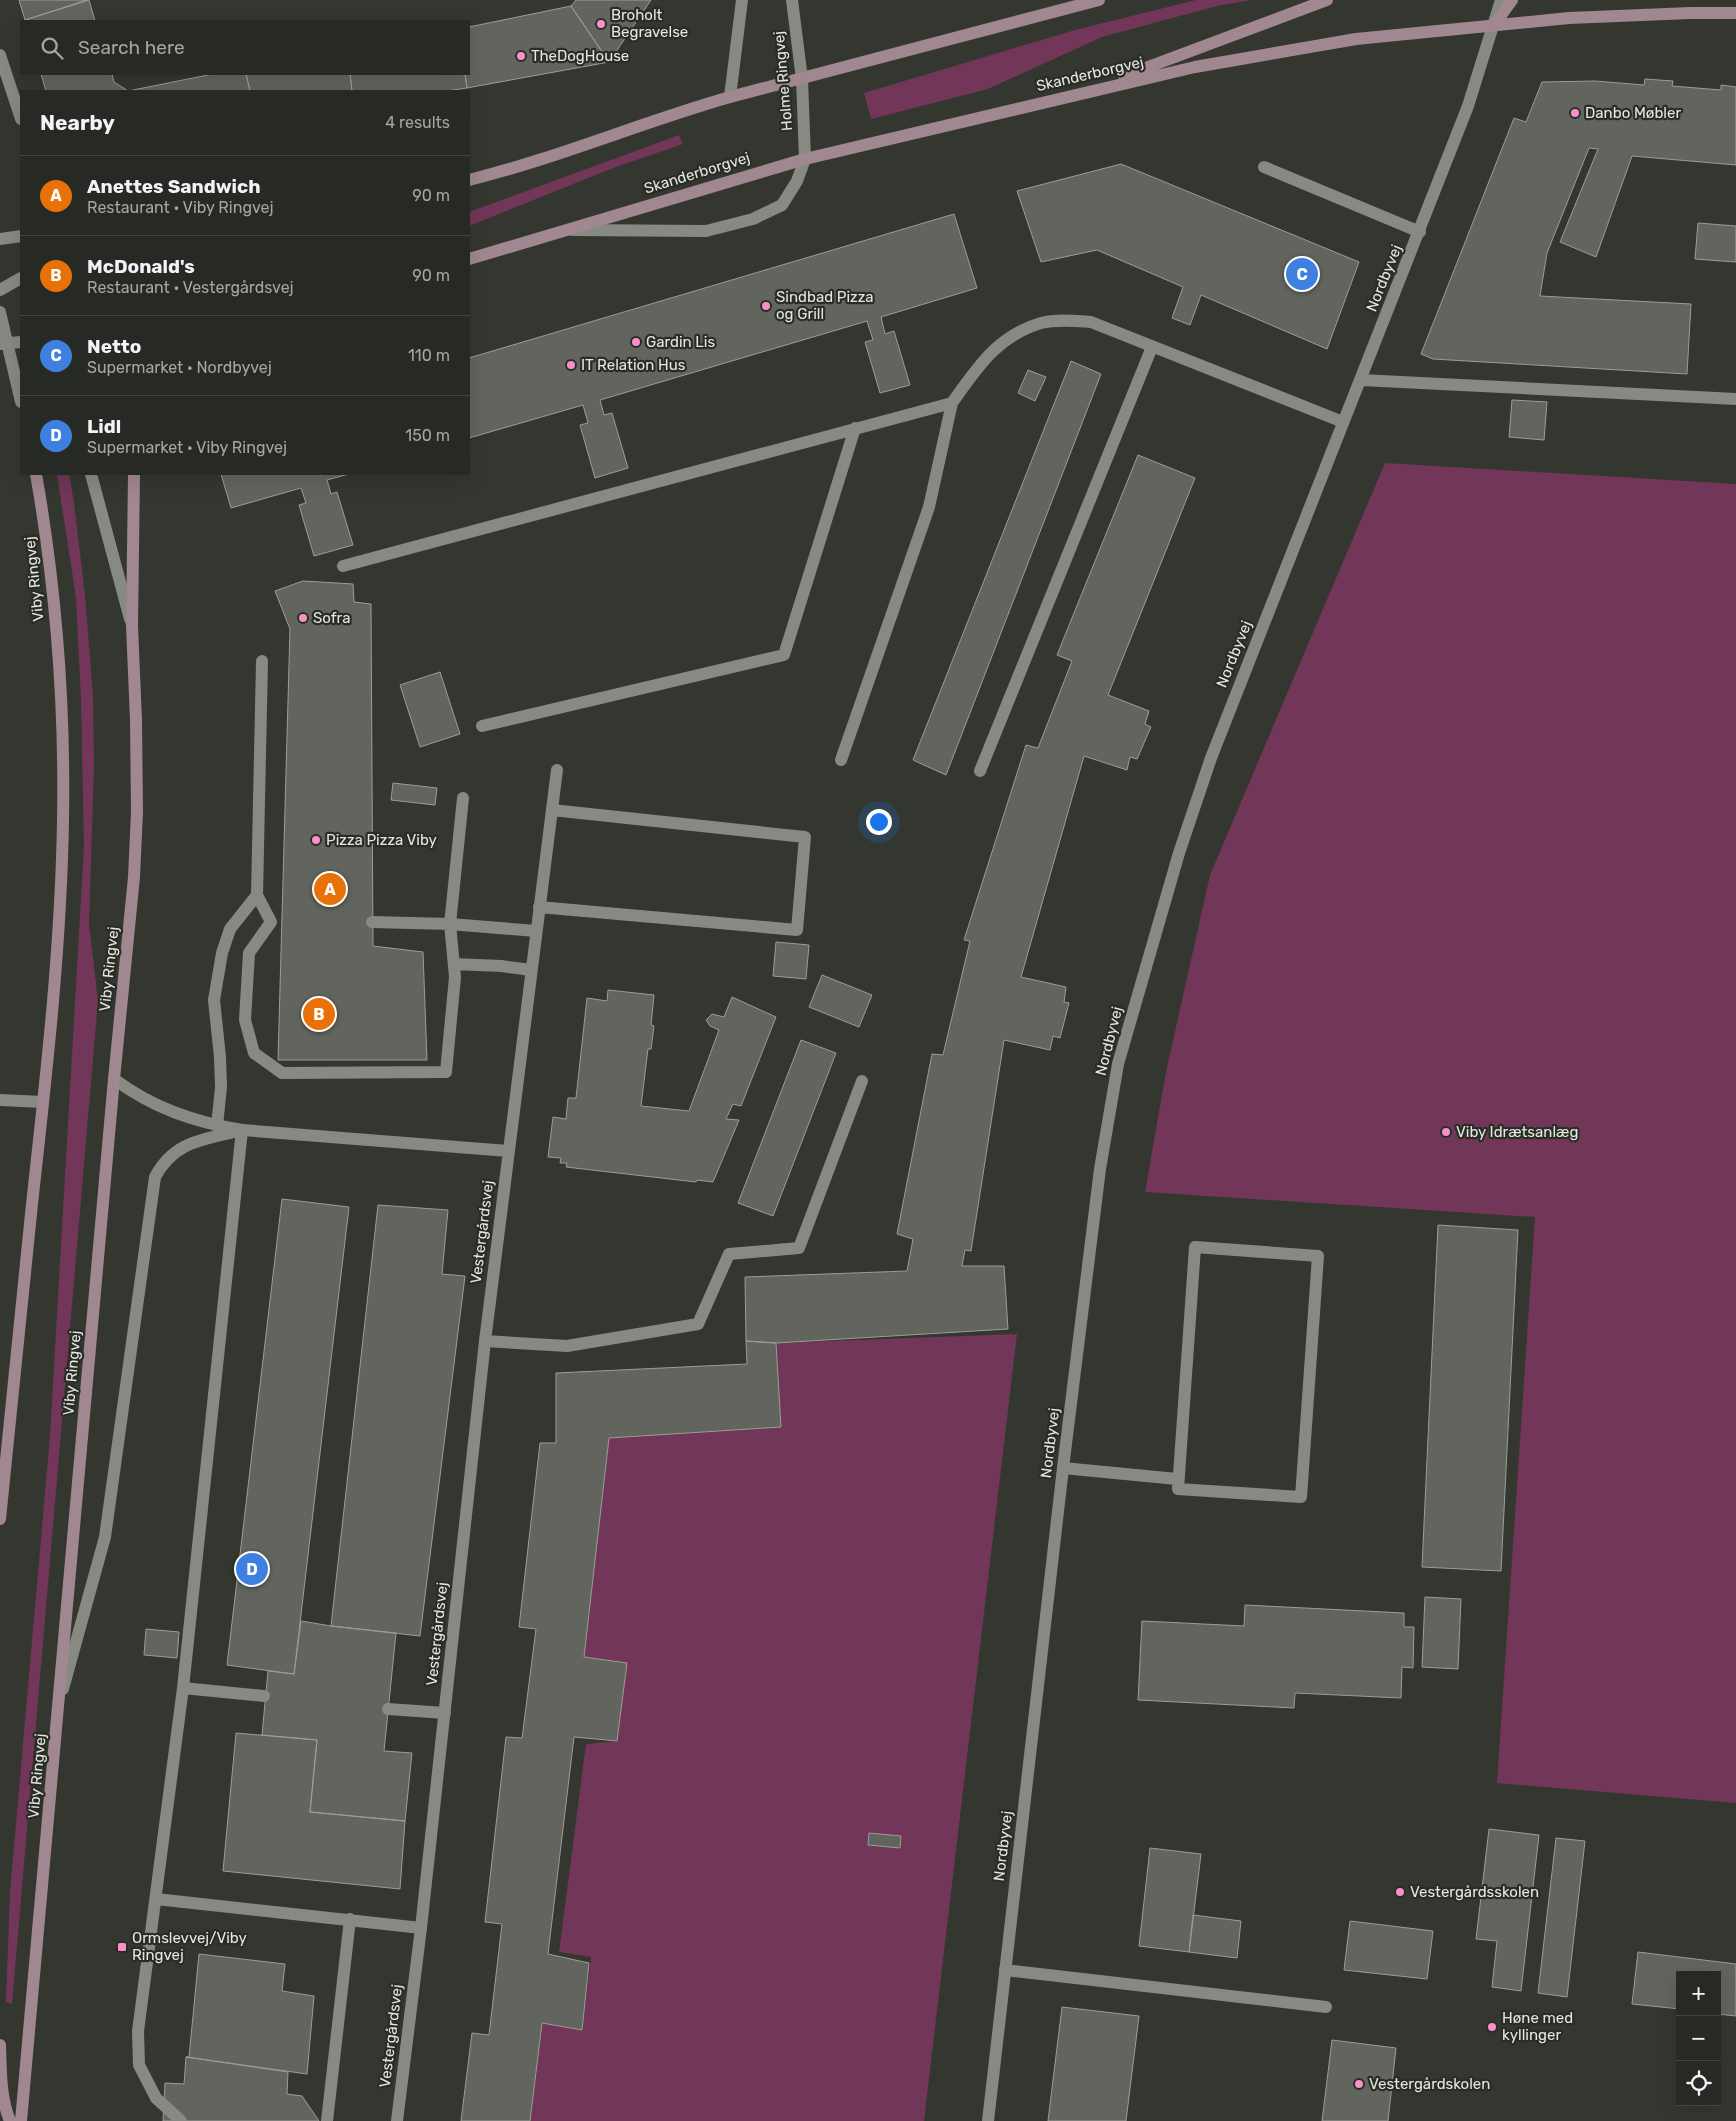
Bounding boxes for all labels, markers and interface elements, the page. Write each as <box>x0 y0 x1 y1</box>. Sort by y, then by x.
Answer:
place label: Broholt Begravelse <box>611 6 688 41</box>
marker: Broholt Begravelse <box>595 18 607 30</box>
search box <box>20 20 470 75</box>
street label: Holme Ringvej <box>770 30 796 132</box>
icon: search <box>38 34 66 62</box>
text: Search here <box>78 36 185 59</box>
place label: TheDogHouse <box>531 47 629 65</box>
marker: TheDogHouse <box>515 50 527 62</box>
street label: Skanderborgvej <box>1035 53 1145 95</box>
place label: Danbo Møbler <box>1585 104 1681 122</box>
marker: Danbo Møbler <box>1569 107 1581 119</box>
text: Nearby <box>40 110 115 135</box>
text: 4 results <box>385 113 450 132</box>
street label: Skanderborgvej <box>642 148 752 198</box>
text: Anettes Sandwich <box>87 175 261 198</box>
text: A <box>50 186 62 205</box>
text: 90 m <box>412 186 450 205</box>
text: Restaurant · Viby Ringvej <box>87 198 274 217</box>
street label: Nordbyvej <box>1362 242 1406 314</box>
text: McDonald's <box>87 255 195 278</box>
pin: C <box>1286 255 1318 293</box>
text: B <box>50 266 62 285</box>
text: 90 m <box>412 266 450 285</box>
text: Restaurant · Vestergårdsvej <box>87 278 294 297</box>
place label: Sindbad Pizza og Grill <box>776 288 874 323</box>
marker: Sindbad Pizza og Grill <box>760 300 772 312</box>
place label: Gardin Lis <box>646 333 715 351</box>
text: Netto <box>87 335 141 358</box>
marker: Gardin Lis <box>630 336 642 348</box>
text: C <box>50 346 62 365</box>
text: 110 m <box>408 346 450 365</box>
place label: IT Relation Hus <box>581 356 686 374</box>
text: Supermarket · Nordbyvej <box>87 358 272 377</box>
marker: IT Relation Hus <box>565 359 577 371</box>
text: Lidl <box>87 415 121 438</box>
text: D <box>50 426 62 445</box>
text: 150 m <box>405 426 450 445</box>
text: Supermarket · Viby Ringvej <box>87 438 287 457</box>
street label: Viby Ringvej <box>21 536 47 622</box>
place label: Sofra <box>313 609 350 627</box>
marker: Sofra <box>297 612 309 624</box>
street label: Nordbyvej <box>1212 618 1256 690</box>
your location <box>866 809 892 835</box>
place label: Pizza Pizza Viby <box>326 831 437 849</box>
marker: Pizza Pizza Viby <box>310 834 322 846</box>
pin: A <box>314 870 346 908</box>
street label: Viby Ringvej <box>96 926 122 1012</box>
pin: B <box>303 995 335 1033</box>
street label: Nordbyvej <box>1092 1005 1126 1077</box>
place label: Viby Idrætsanlæg <box>1456 1123 1578 1141</box>
marker: Viby Idrætsanlæg <box>1440 1126 1452 1138</box>
street label: Vestergårdsvej <box>467 1179 497 1285</box>
street label: Viby Ringvej <box>59 1330 85 1416</box>
street label: Nordbyvej <box>1037 1407 1063 1479</box>
pin: D <box>236 1550 268 1588</box>
street label: Vestergårdsvej <box>423 1581 451 1687</box>
street label: Viby Ringvej <box>24 1733 50 1819</box>
street label: Nordbyvej <box>990 1810 1016 1882</box>
place label: Vestergårdsskolen <box>1410 1883 1539 1901</box>
marker: Vestergårdsskolen <box>1394 1886 1406 1898</box>
place label: Ormslevvej/Viby Ringvej <box>132 1929 247 1964</box>
marker: Ormslevvej/Viby Ringvej <box>116 1941 128 1953</box>
map controls <box>1676 1971 1721 2106</box>
button: + <box>1676 1971 1721 2016</box>
street label: Vestergårdsvej <box>376 1983 406 2089</box>
place label: Høne med kyllinger <box>1502 2009 1573 2044</box>
button: − <box>1676 2016 1721 2061</box>
marker: Høne med kyllinger <box>1486 2021 1498 2033</box>
button: locate <box>1676 2061 1721 2106</box>
place label: Vestergårdskolen <box>1369 2075 1490 2093</box>
marker: Vestergårdskolen <box>1353 2078 1365 2090</box>

